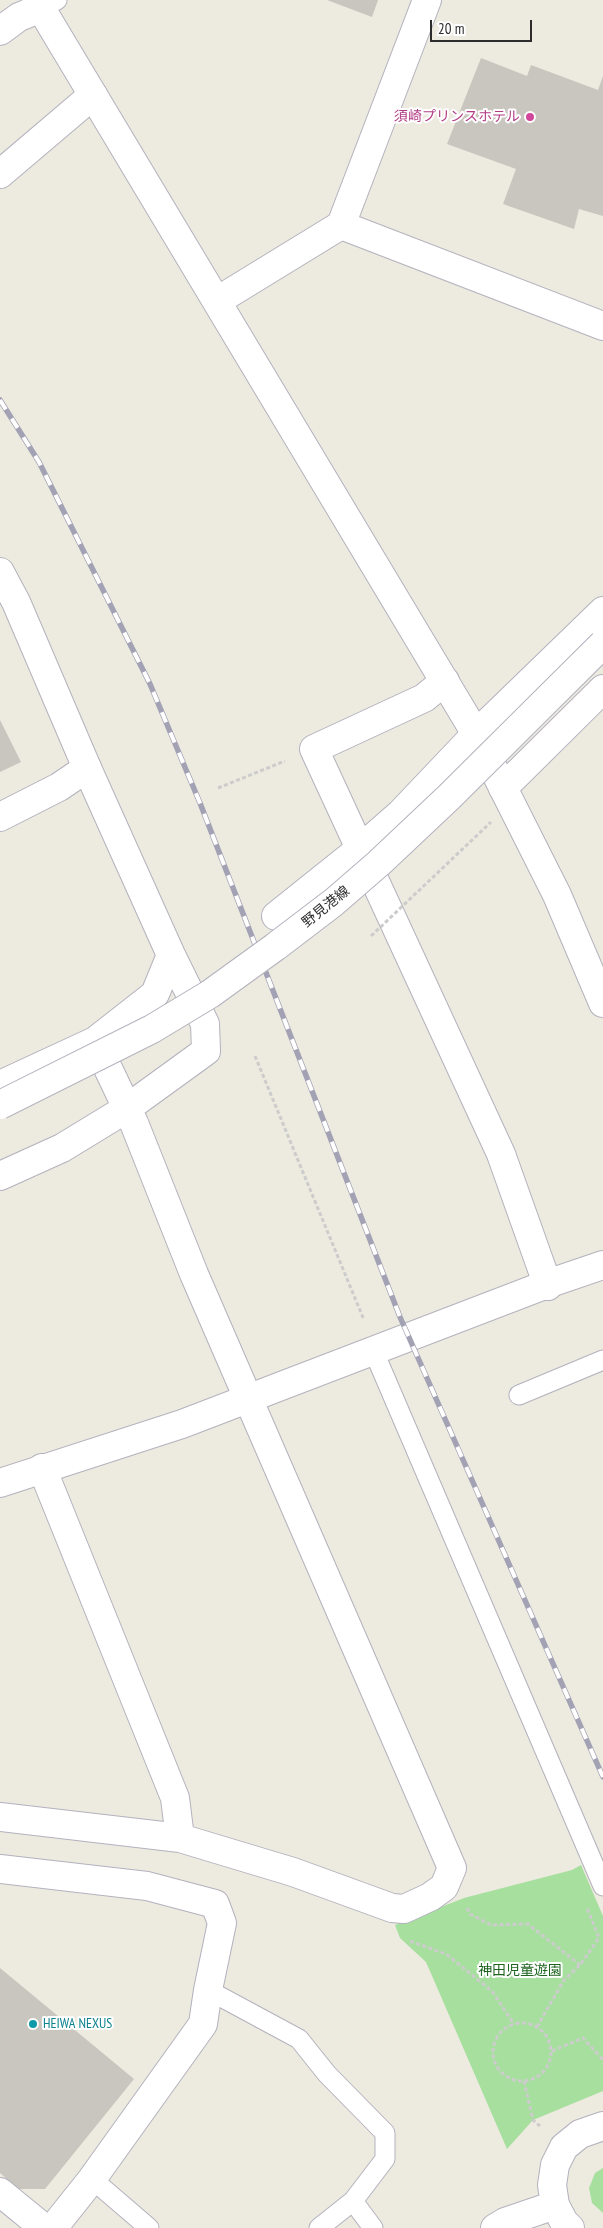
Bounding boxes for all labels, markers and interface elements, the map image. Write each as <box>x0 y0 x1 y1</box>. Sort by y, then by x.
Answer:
scale bar <box>433 10 536 42</box>
text: 20 m <box>438 19 464 38</box>
place label: 須崎プリンスホテル <box>394 109 520 125</box>
marker: 須崎プリンスホテル <box>524 111 536 123</box>
street label: 野見港線 <box>299 883 353 931</box>
park label: 神田児童遊園 <box>478 1963 562 1979</box>
place label: HEIWA NEXUS <box>43 2016 112 2032</box>
marker: HEIWA NEXUS <box>27 2018 39 2030</box>

